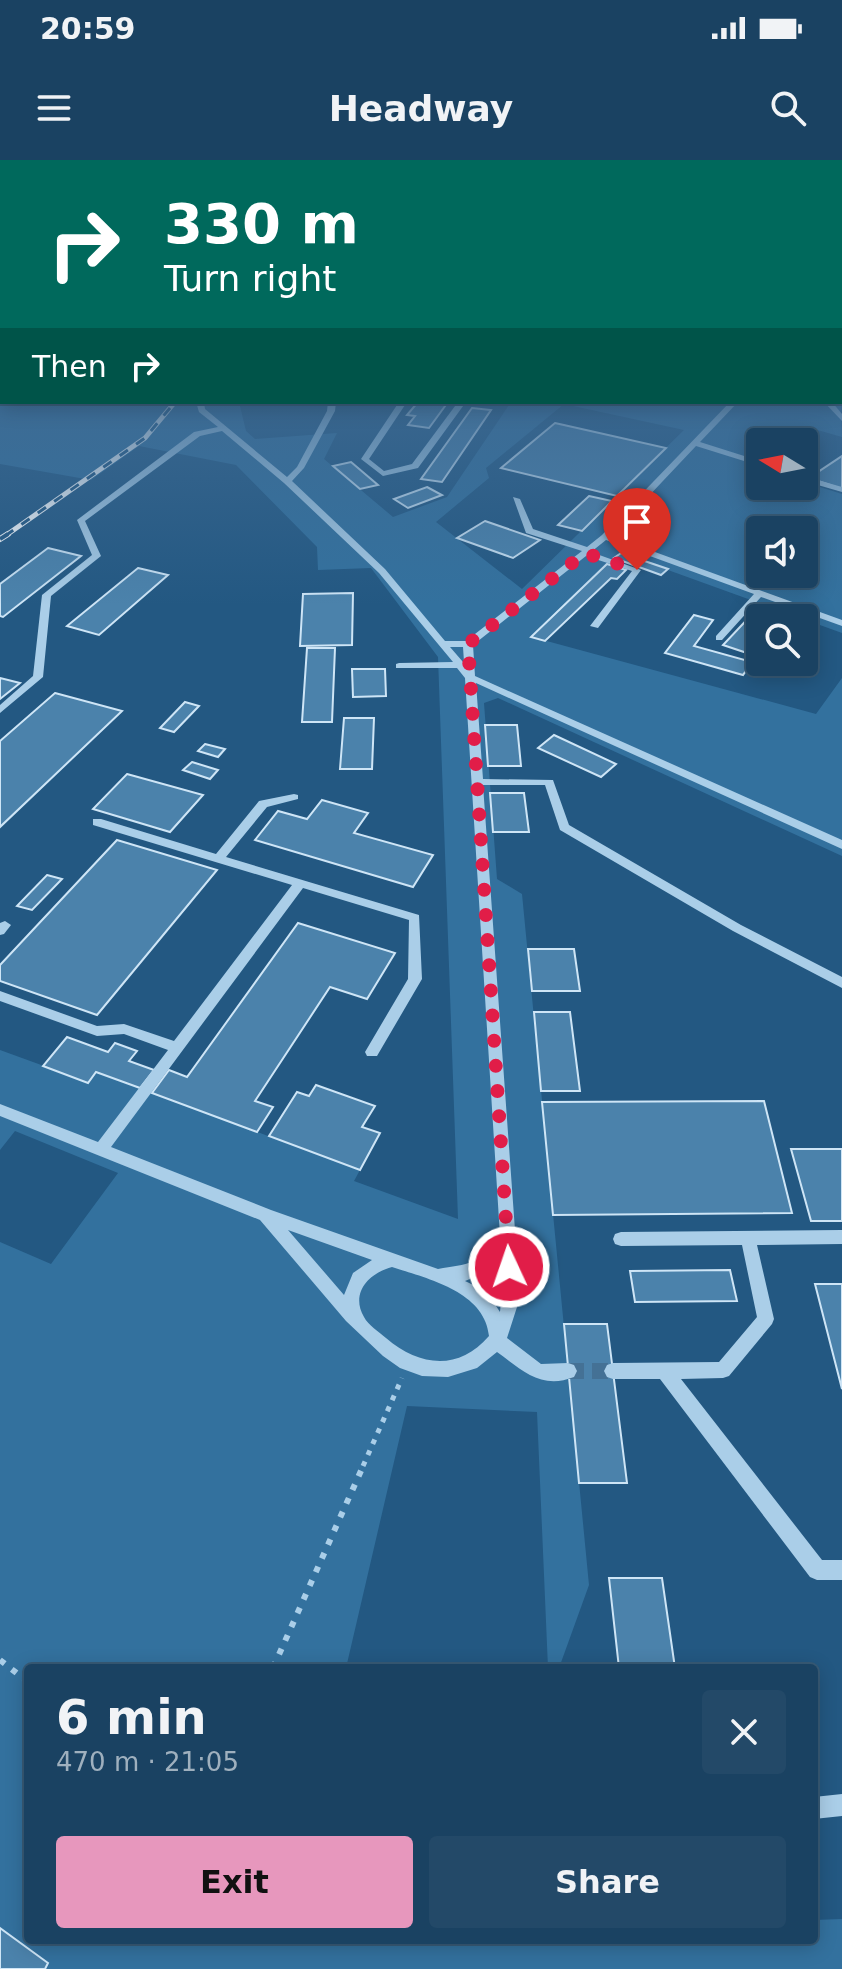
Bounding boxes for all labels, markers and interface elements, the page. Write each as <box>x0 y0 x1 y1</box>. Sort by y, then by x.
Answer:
text: 20:59 <box>40 11 136 46</box>
icon: menu <box>32 86 76 130</box>
icon: search <box>766 86 810 130</box>
text: Headway <box>329 88 513 129</box>
text: 330 m <box>164 191 359 256</box>
icon: right <box>32 192 136 296</box>
text: Turn right <box>164 258 336 299</box>
icon: right <box>123 344 167 388</box>
text: Then <box>32 349 107 384</box>
north arrow <box>746 428 818 500</box>
map controls <box>746 428 818 676</box>
pin <box>603 488 671 570</box>
icon: arrive <box>615 500 659 544</box>
button: sound <box>746 516 818 588</box>
button: search <box>746 604 818 676</box>
position arrow <box>467 1225 551 1309</box>
text: 6 min <box>56 1689 207 1745</box>
button: close <box>702 1690 786 1774</box>
text: 470 m · 21:05 <box>56 1747 239 1777</box>
button: Exit <box>56 1836 413 1928</box>
button: Share <box>429 1836 786 1928</box>

